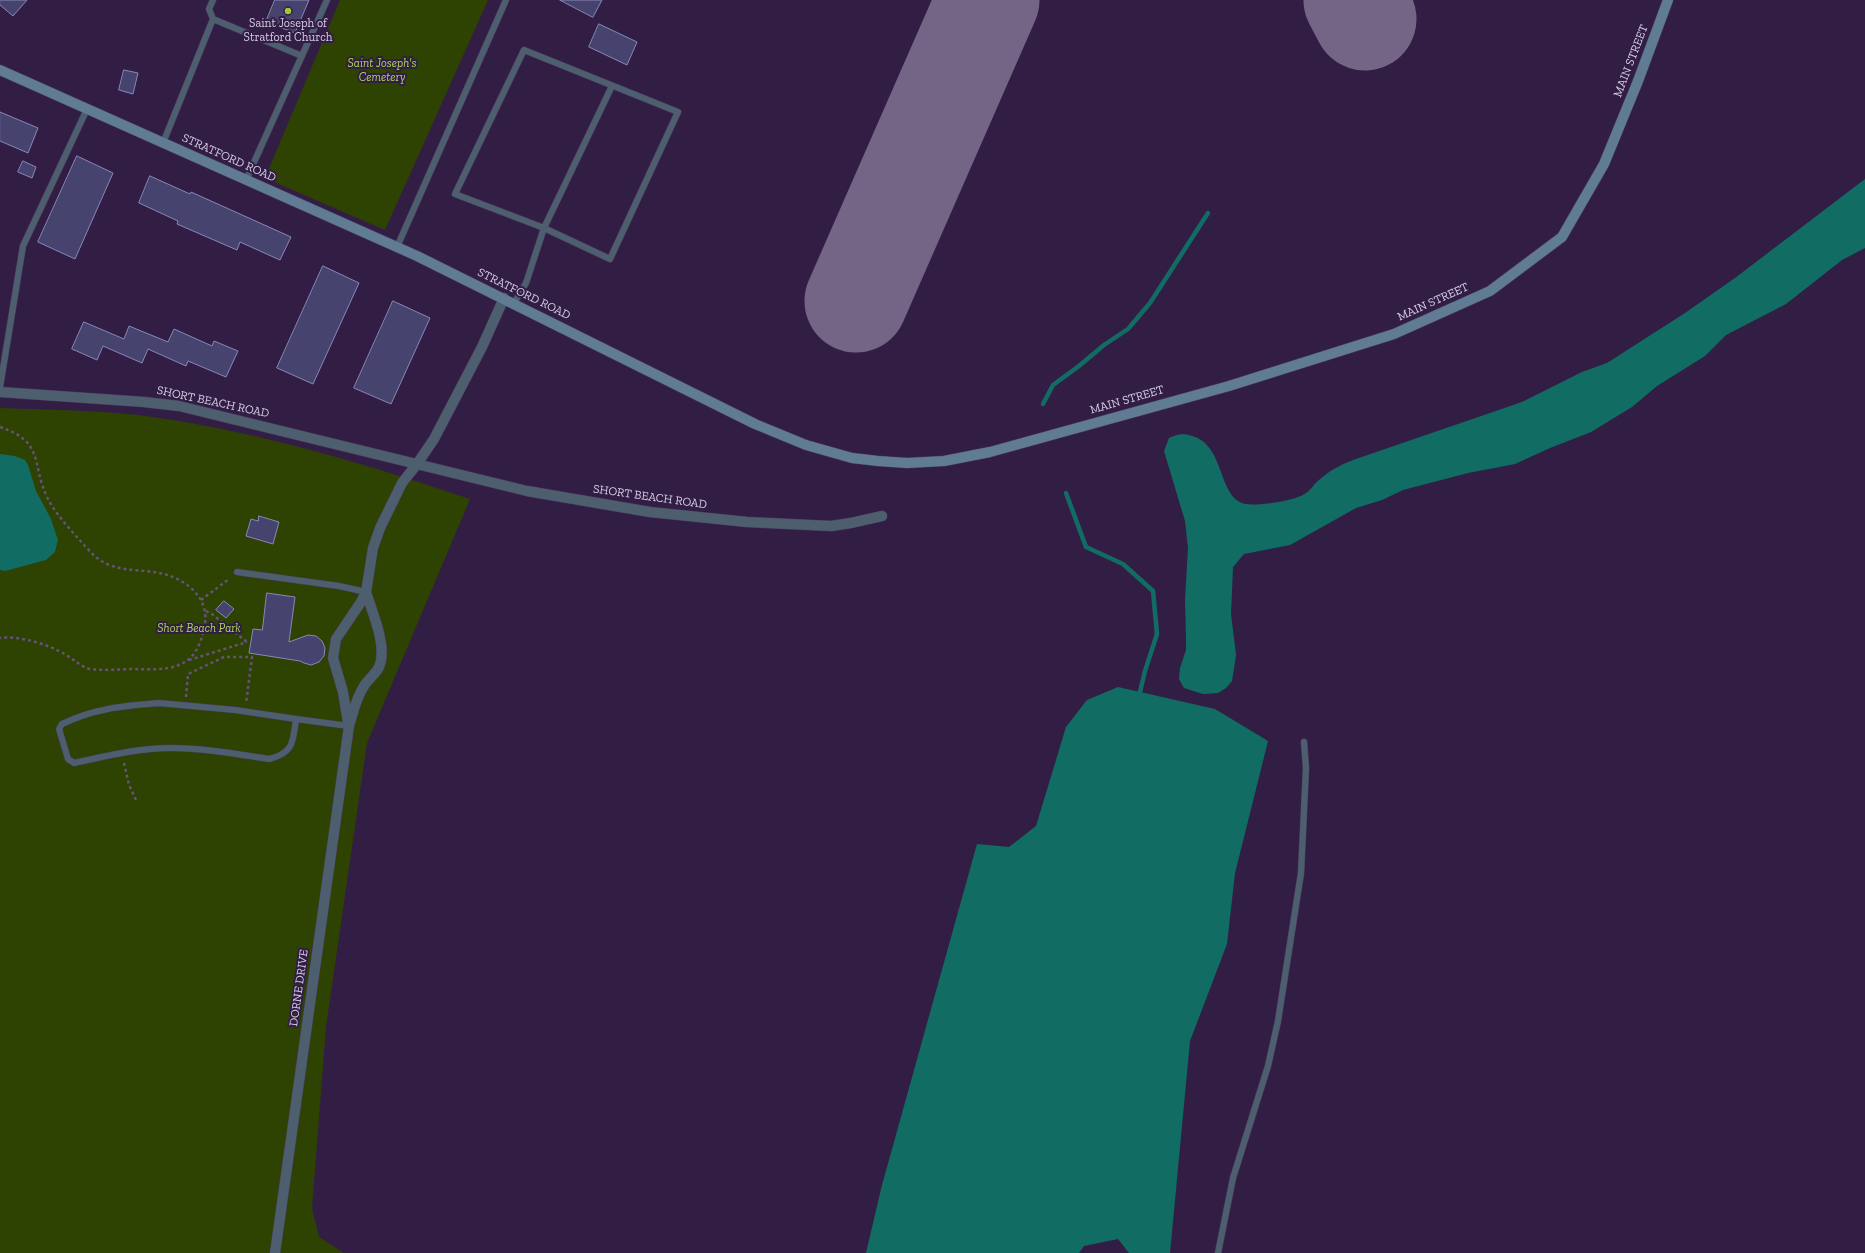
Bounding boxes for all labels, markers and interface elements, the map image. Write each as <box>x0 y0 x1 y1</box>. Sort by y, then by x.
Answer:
marker: Saint Joseph of Stratford Church <box>283 6 293 16</box>
place label: Saint Joseph of Stratford Church <box>244 17 332 45</box>
street label: MAIN STREET <box>1611 23 1651 99</box>
park label: Saint Joseph's Cemetery <box>348 57 416 85</box>
street label: STRATFORD ROAD <box>180 131 278 185</box>
street label: STRATFORD ROAD <box>475 265 573 323</box>
street label: MAIN STREET <box>1395 280 1471 324</box>
street label: SHORT BEACH ROAD <box>155 383 271 421</box>
street label: MAIN STREET <box>1088 383 1166 417</box>
street label: SHORT BEACH ROAD <box>592 482 708 512</box>
park label: Short Beach Park <box>157 622 241 636</box>
street label: DORNE DRIVE <box>286 949 312 1027</box>

